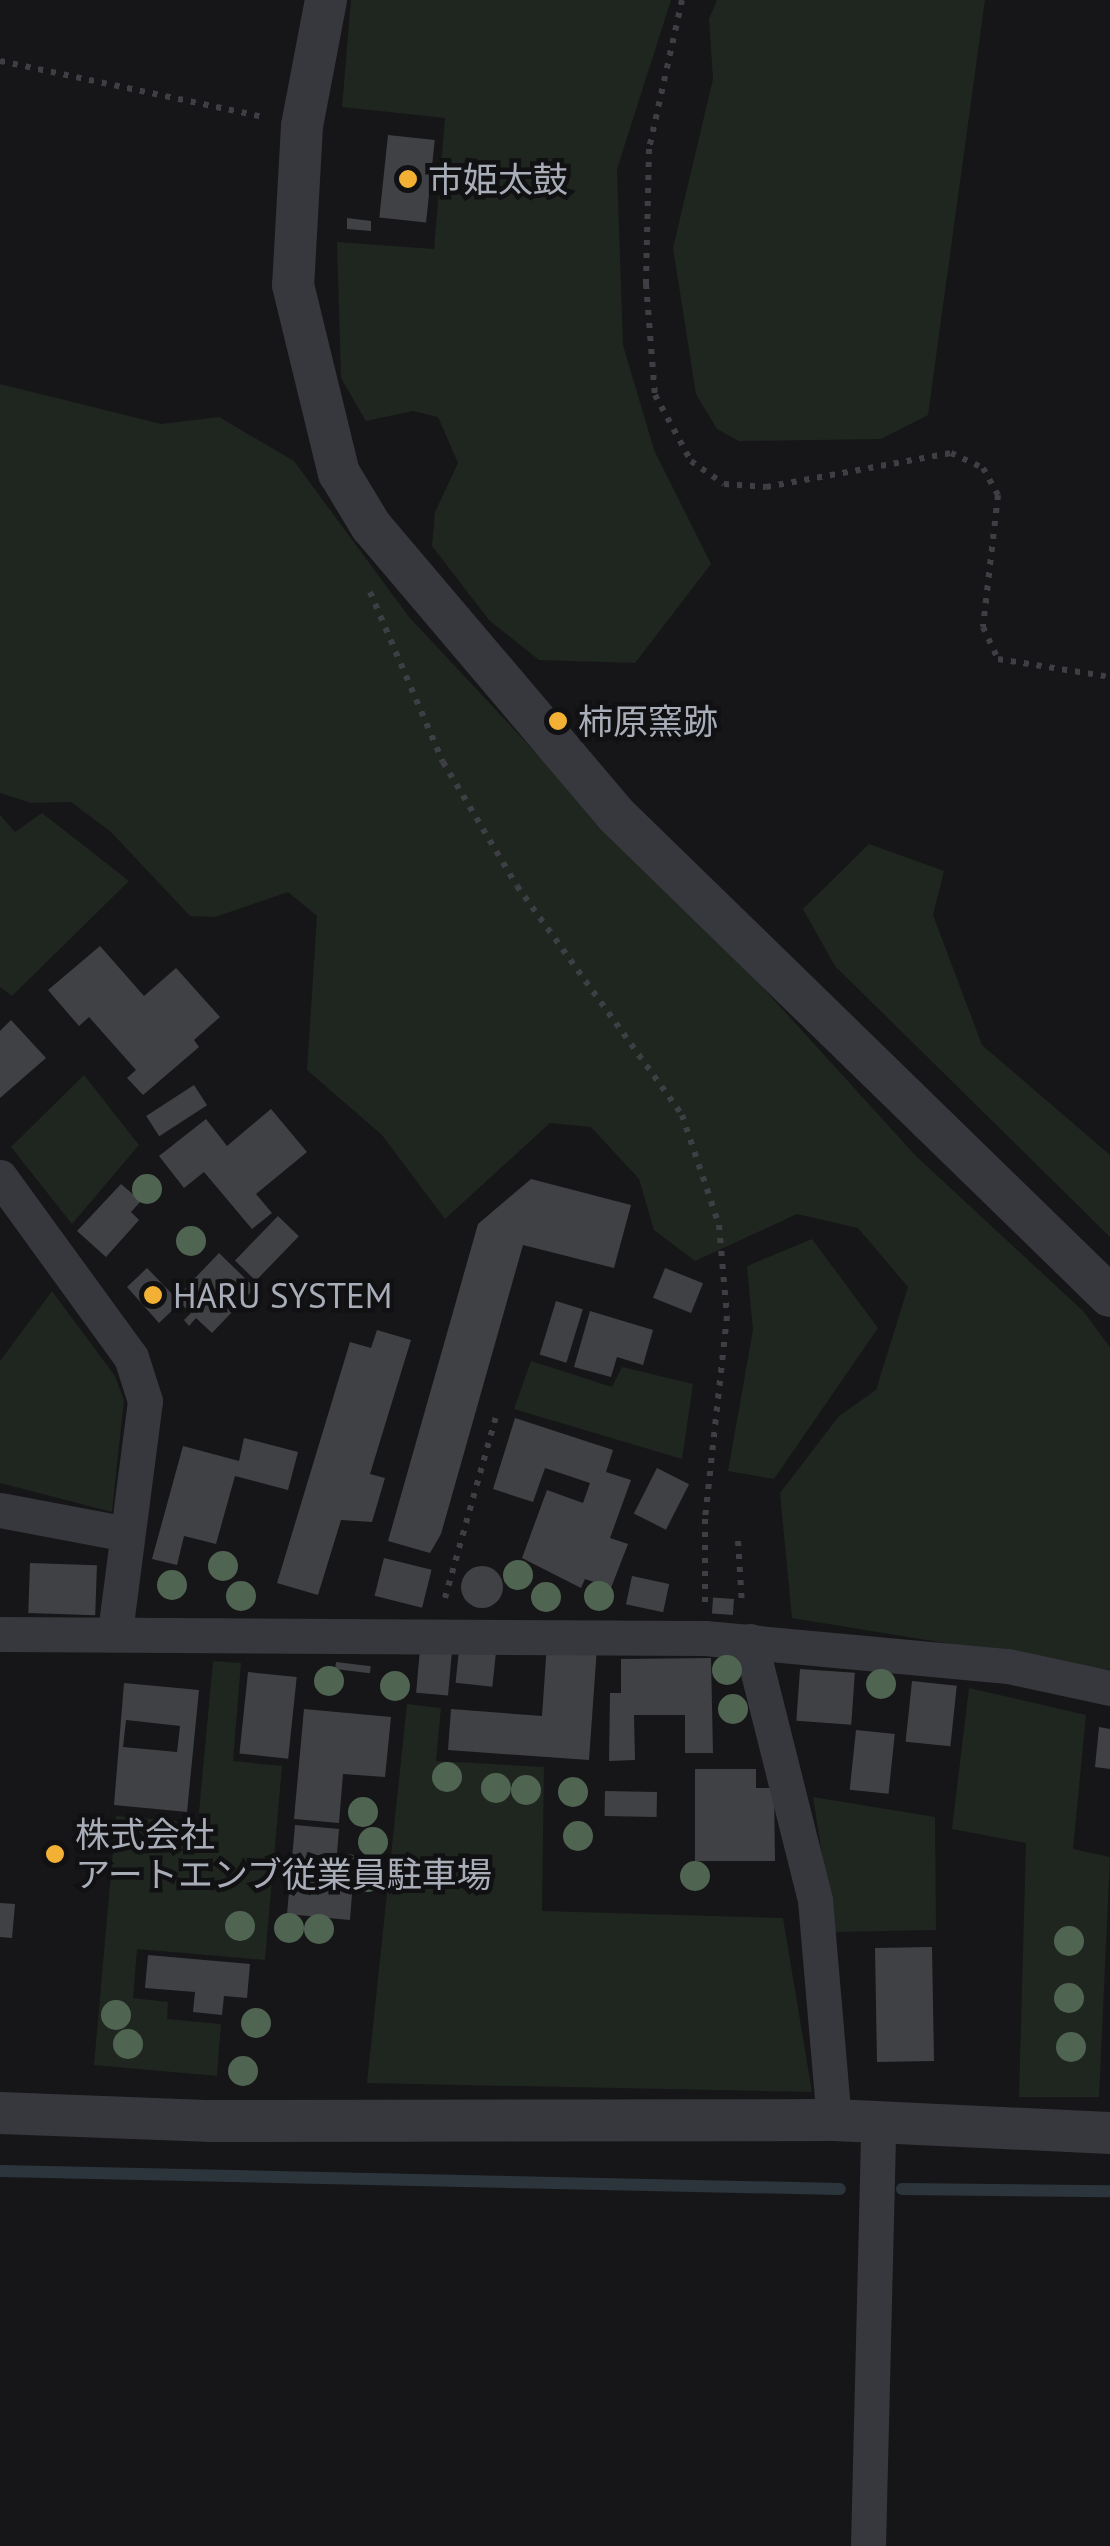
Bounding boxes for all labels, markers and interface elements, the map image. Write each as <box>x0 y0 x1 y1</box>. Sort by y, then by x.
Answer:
place label: 市姫太鼓 <box>428 158 568 200</box>
marker: 市姫太鼓 <box>397 168 419 190</box>
place label: 柿原窯跡 <box>578 700 718 742</box>
marker: 柿原窯跡 <box>547 710 569 732</box>
place label: HARU SYSTEM <box>173 1274 393 1316</box>
marker: HARU SYSTEM <box>142 1284 164 1306</box>
place label: 株式会社 アートエンブ従業員駐車場 <box>75 1813 493 1895</box>
marker: 株式会社 アートエンブ従業員駐車場 <box>44 1843 66 1865</box>

